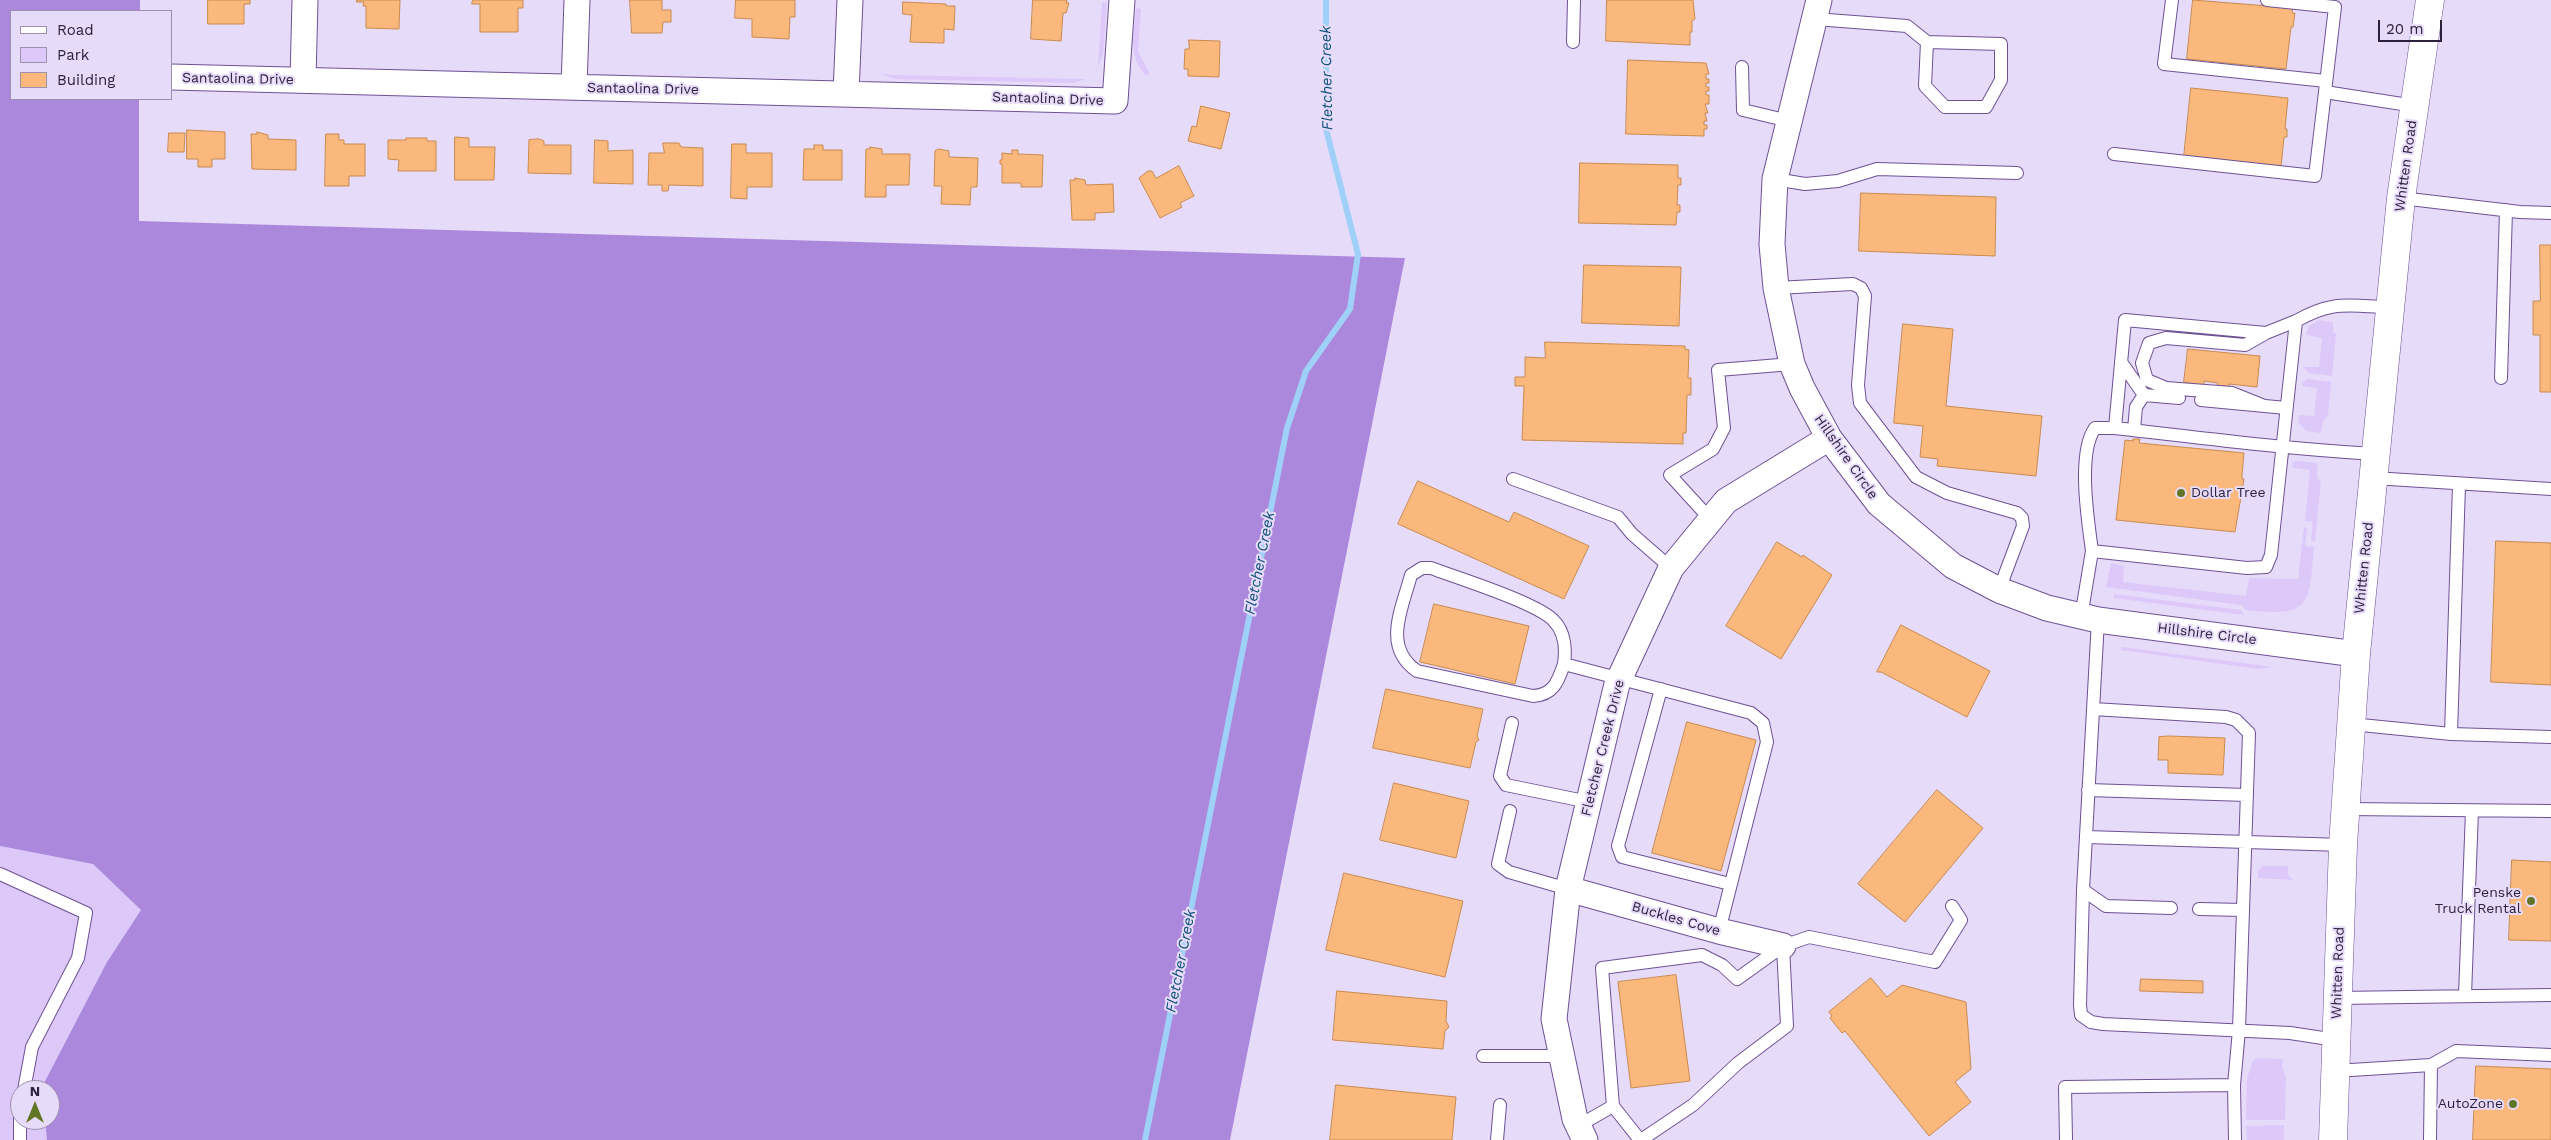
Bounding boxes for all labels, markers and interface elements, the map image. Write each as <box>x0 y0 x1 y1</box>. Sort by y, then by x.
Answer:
legend <box>10 10 172 100</box>
scale bar <box>2381 10 2445 42</box>
text: 20 m <box>2386 20 2424 38</box>
text: Road <box>57 21 94 39</box>
water label: Fletcher Creek <box>1317 25 1337 131</box>
text: Park <box>57 46 89 64</box>
street label: Santaolina Drive <box>182 70 294 88</box>
text: Building <box>57 71 115 89</box>
street label: Santaolina Drive <box>587 80 699 98</box>
street label: Santaolina Drive <box>992 89 1104 109</box>
street label: Whitten Road <box>2391 119 2421 213</box>
street label: Hillshire Circle <box>1811 411 1881 503</box>
place label: Dollar Tree <box>2191 485 2266 501</box>
marker: Dollar Tree <box>2175 487 2187 499</box>
water label: Fletcher Creek <box>1241 510 1279 616</box>
street label: Whitten Road <box>2351 521 2377 615</box>
street label: Hillshire Circle <box>2157 620 2257 648</box>
street label: Fletcher Creek Drive <box>1578 678 1628 818</box>
place label: Penske Truck Rental <box>2435 885 2521 918</box>
marker: Penske Truck Rental <box>2525 895 2537 907</box>
street label: Buckles Cove <box>1630 898 1722 940</box>
water label: Fletcher Creek <box>1162 908 1200 1014</box>
street label: Whitten Road <box>2328 927 2348 1019</box>
north arrow <box>10 1080 60 1130</box>
text: N <box>30 1083 40 1099</box>
place label: AutoZone <box>2438 1096 2503 1112</box>
marker: AutoZone <box>2507 1098 2519 1110</box>

